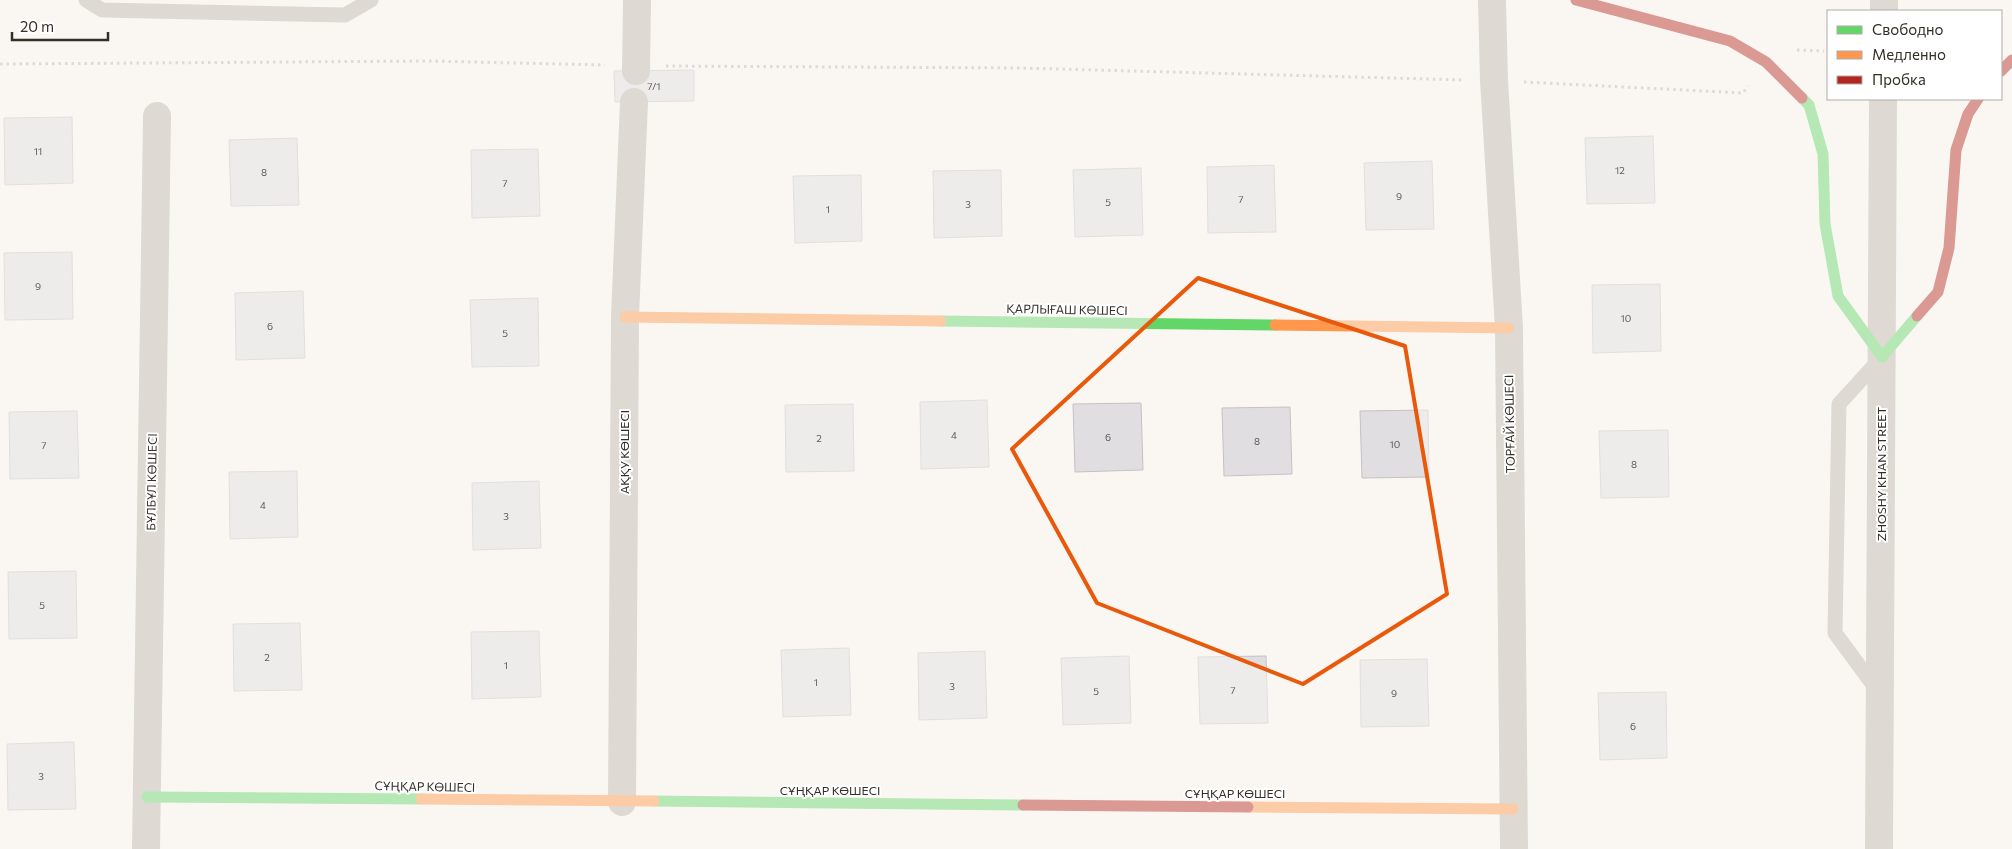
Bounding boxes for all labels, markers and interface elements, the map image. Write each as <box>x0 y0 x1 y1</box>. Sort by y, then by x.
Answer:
scale bar <box>12 10 109 42</box>
legend <box>1827 10 2002 100</box>
text: 20 m <box>20 17 54 35</box>
text: Свободно <box>1872 20 1943 38</box>
text: Медленно <box>1872 45 1946 63</box>
text: Пробка <box>1872 70 1926 88</box>
house number: 7/1 <box>647 80 661 92</box>
house number: 11 <box>34 145 42 157</box>
house number: 12 <box>1615 164 1625 176</box>
house number: 8 <box>261 166 267 178</box>
house number: 7 <box>502 177 508 189</box>
house number: 9 <box>1396 190 1402 202</box>
house number: 7 <box>1238 193 1244 205</box>
house number: 5 <box>1105 196 1111 208</box>
house number: 3 <box>965 198 971 210</box>
house number: 1 <box>826 203 830 215</box>
house number: 9 <box>35 280 41 292</box>
street label: ҚАРЛЫҒАШ КӨШЕСІ <box>1006 301 1128 317</box>
house number: 10 <box>1621 312 1631 324</box>
house number: 6 <box>267 320 273 332</box>
house number: 5 <box>502 327 508 339</box>
street label: ТОРҒАЙ КӨШЕСІ <box>1501 374 1517 474</box>
street label: ZHOSHY KHAN STREET <box>1874 407 1888 541</box>
street label: АҚҚУ КӨШЕСІ <box>617 410 631 494</box>
house number: 4 <box>951 429 957 441</box>
house number: 6 <box>1105 431 1111 443</box>
house number: 2 <box>816 432 822 444</box>
street label: БҰЛБҰЛ КӨШЕСІ <box>143 433 159 531</box>
house number: 8 <box>1254 435 1260 447</box>
house number: 10 <box>1390 438 1400 450</box>
house number: 7 <box>41 439 47 451</box>
house number: 8 <box>1631 458 1637 470</box>
house number: 4 <box>260 499 266 511</box>
house number: 3 <box>503 510 509 522</box>
house number: 5 <box>39 599 45 611</box>
house number: 2 <box>264 651 270 663</box>
house number: 1 <box>504 659 508 671</box>
house number: 1 <box>814 676 818 688</box>
house number: 3 <box>949 680 955 692</box>
house number: 7 <box>1230 684 1236 696</box>
house number: 5 <box>1093 685 1099 697</box>
house number: 9 <box>1391 687 1397 699</box>
house number: 6 <box>1630 720 1636 732</box>
house number: 3 <box>38 770 44 782</box>
street label: СҰҢҚАР КӨШЕСІ <box>375 778 475 794</box>
street label: СҰҢҚАР КӨШЕСІ <box>780 783 880 797</box>
street label: СҰҢҚАР КӨШЕСІ <box>1185 786 1285 800</box>

